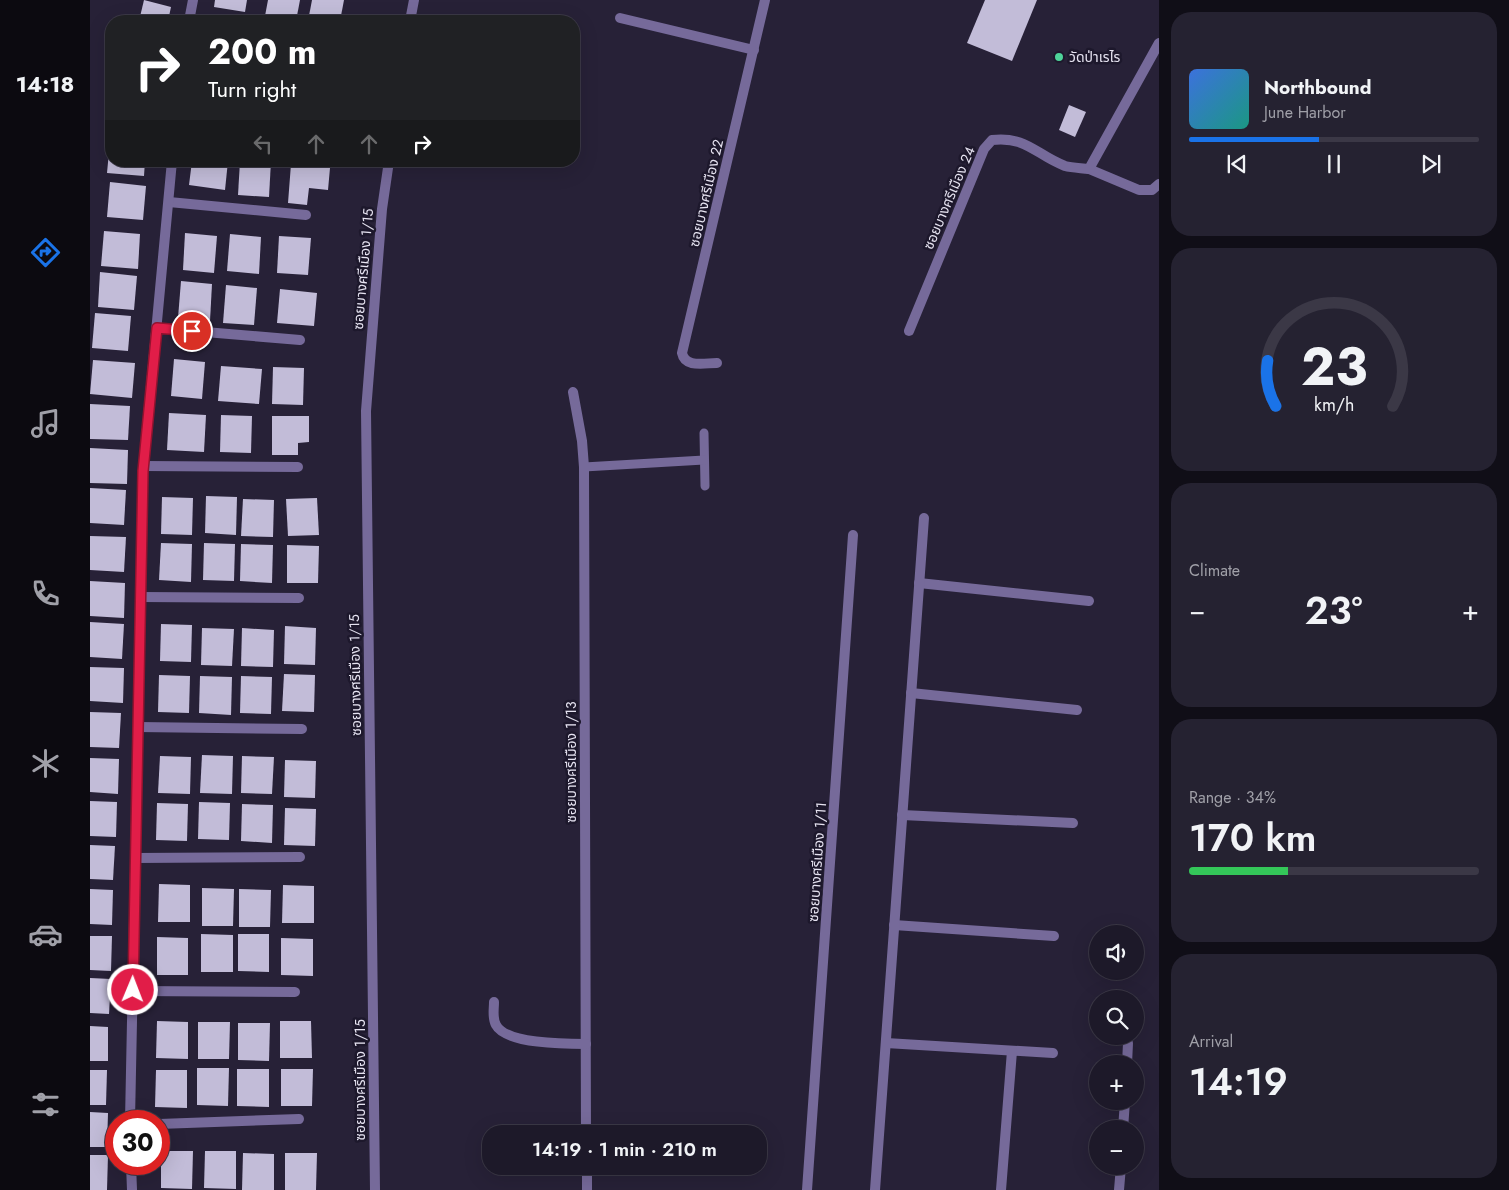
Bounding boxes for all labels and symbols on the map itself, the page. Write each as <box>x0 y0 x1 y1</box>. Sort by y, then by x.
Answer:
place label: วัดป่าเรไร <box>1069 47 1121 67</box>
marker: วัดป่าเรไร <box>1053 51 1065 63</box>
street label: ซอยบางศรีเมือง 22 <box>684 137 728 249</box>
street label: ซอยบางศรีเมือง 24 <box>918 143 980 253</box>
street label: ซอยบางศรีเมือง 1/15 <box>348 207 378 330</box>
pin <box>171 310 213 352</box>
street label: ซอยบางศรีเมือง 1/15 <box>344 614 366 736</box>
street label: ซอยบางศรีเมือง 1/13 <box>561 701 581 823</box>
street label: ซอยบางศรีเมือง 1/11 <box>803 801 831 923</box>
position arrow <box>106 963 158 1015</box>
street label: ซอยบางศรีเมือง 1/15 <box>350 1019 370 1141</box>
speed limit sign: 30 <box>105 1110 170 1175</box>

